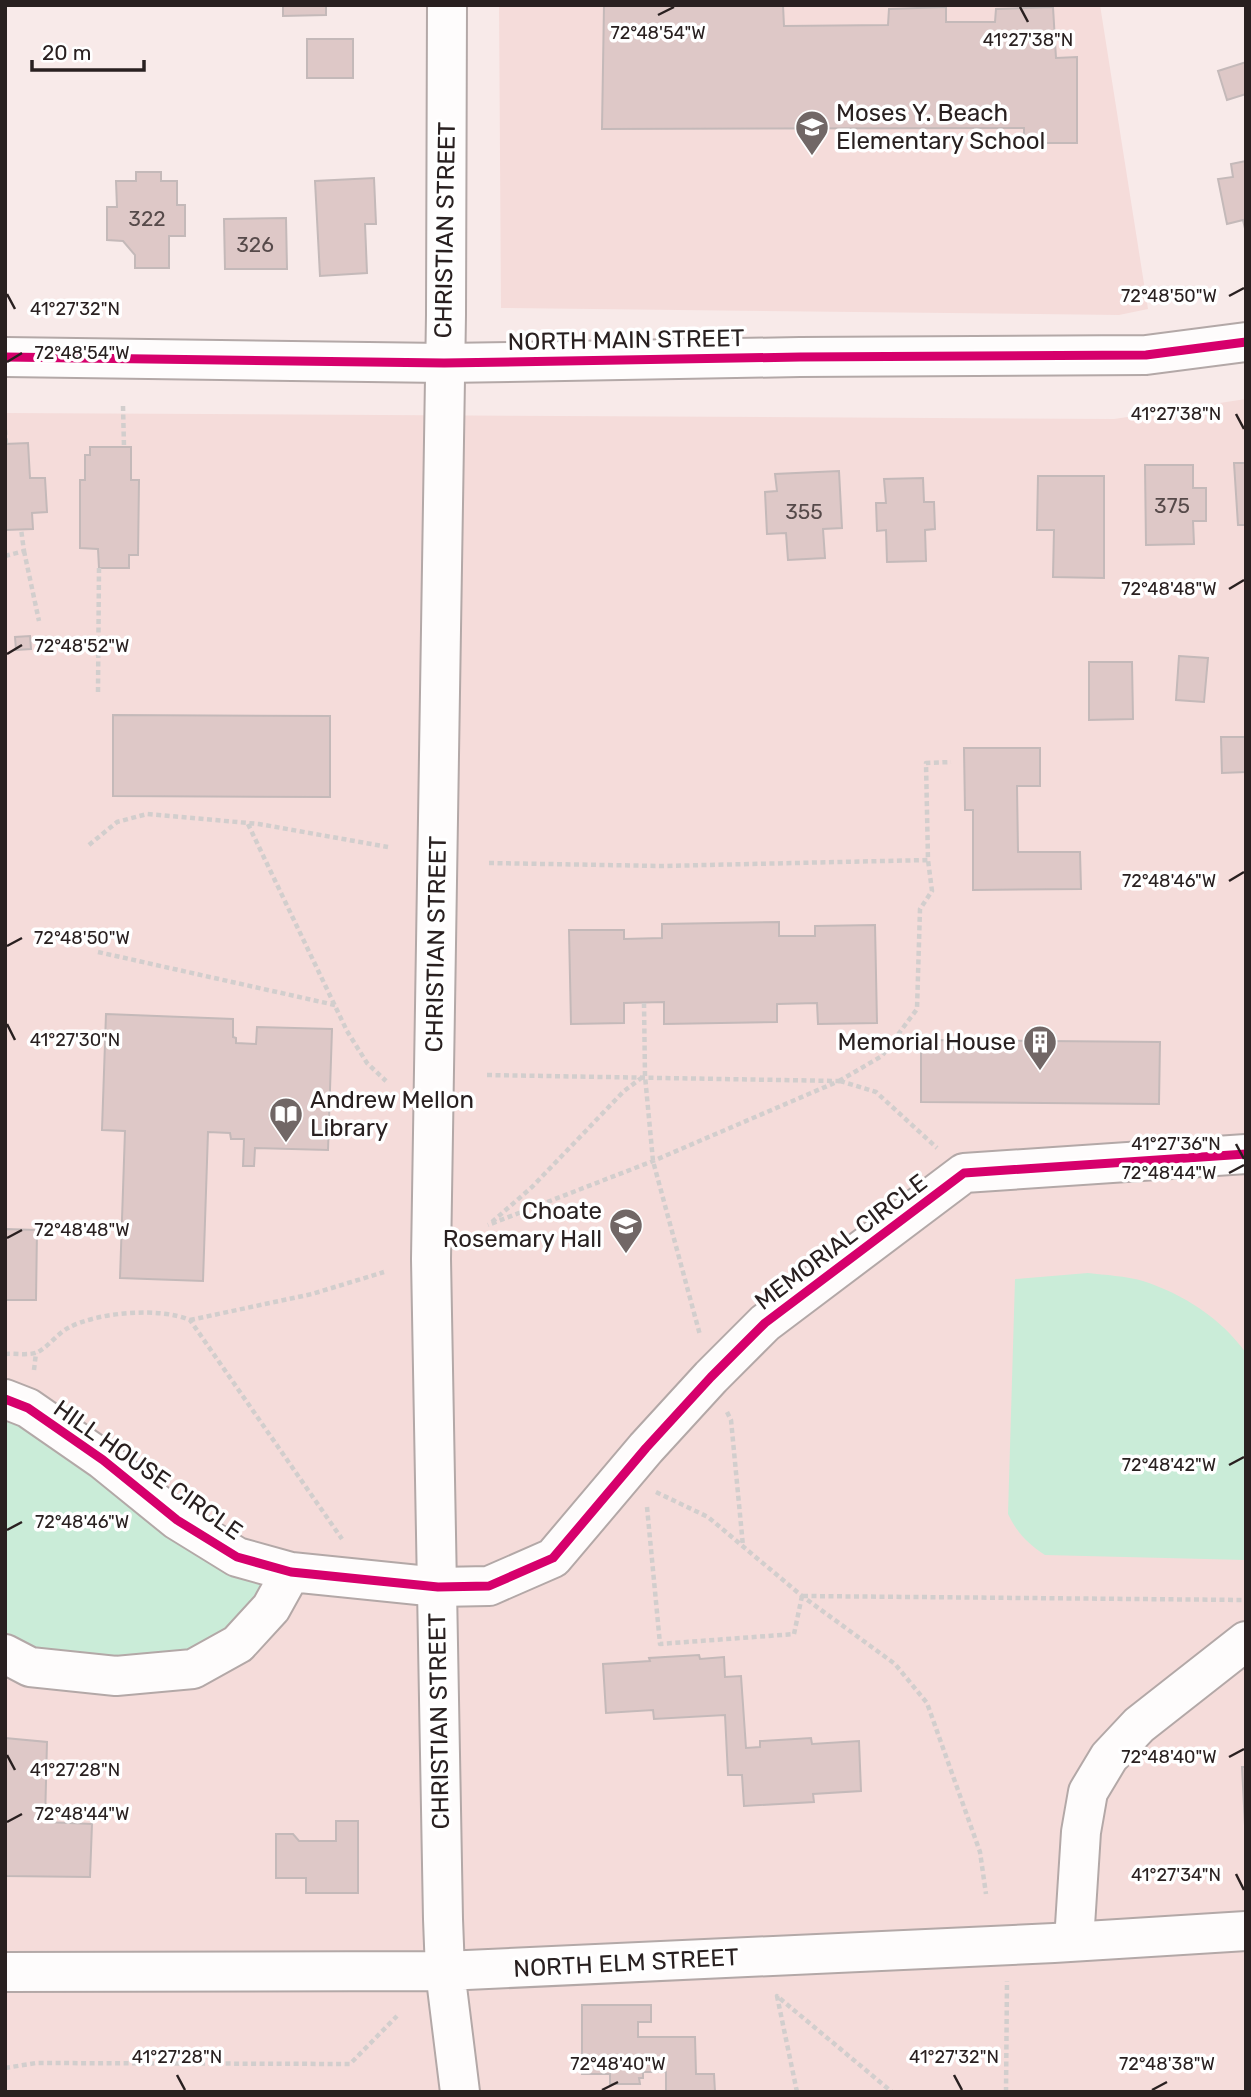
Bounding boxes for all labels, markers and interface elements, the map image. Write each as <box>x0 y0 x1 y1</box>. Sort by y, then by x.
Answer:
text: 72°48'54"W <box>610 22 706 44</box>
scale bar <box>32 28 144 72</box>
text: 41°27'38"N <box>983 29 1073 51</box>
text: 20 m <box>42 40 91 65</box>
place label: Moses Y. Beach Elementary School <box>836 99 1045 155</box>
school or university icon: Moses Y. Beach Elementary School <box>793 108 831 157</box>
street label: CHRISTIAN STREET <box>429 121 461 339</box>
house number: 322 <box>128 206 166 231</box>
house number: 326 <box>236 232 274 257</box>
text: 72°48'50"W <box>1121 285 1217 307</box>
text: 41°27'32"N <box>30 298 120 320</box>
street label: NORTH MAIN STREET <box>507 324 745 356</box>
text: 72°48'54"W <box>34 342 130 364</box>
text: 41°27'38"N <box>1131 403 1221 425</box>
house number: 375 <box>1154 493 1190 518</box>
house number: 355 <box>785 499 823 524</box>
text: 72°48'48"W <box>1121 578 1217 600</box>
text: 72°48'52"W <box>35 635 129 657</box>
street label: CHRISTIAN STREET <box>420 835 452 1053</box>
text: 72°48'46"W <box>1122 870 1216 892</box>
text: 72°48'50"W <box>34 927 130 949</box>
building icon: Memorial House <box>1021 1023 1059 1072</box>
place label: Memorial House <box>837 1028 1016 1056</box>
text: 41°27'30"N <box>30 1029 120 1051</box>
place label: Andrew Mellon Library <box>310 1086 474 1142</box>
library icon: Andrew Mellon Library <box>267 1095 305 1144</box>
text: 41°27'36"N <box>1131 1133 1221 1155</box>
text: 72°48'44"W <box>1122 1162 1216 1184</box>
street label: MEMORIAL CIRCLE <box>749 1168 933 1316</box>
place label: Choate Rosemary Hall <box>443 1197 602 1253</box>
school or university icon: Choate Rosemary Hall <box>607 1206 645 1255</box>
text: 72°48'48"W <box>34 1219 130 1241</box>
street label: HILL HOUSE CIRCLE <box>48 1394 248 1546</box>
text: 72°48'42"W <box>1122 1454 1216 1476</box>
text: 72°48'46"W <box>35 1511 129 1533</box>
street label: CHRISTIAN STREET <box>423 1612 455 1830</box>
text: 72°48'40"W <box>1121 1746 1217 1768</box>
text: 41°27'28"N <box>30 1759 120 1781</box>
text: 72°48'44"W <box>35 1803 129 1825</box>
text: 41°27'34"N <box>1131 1864 1221 1886</box>
street label: NORTH ELM STREET <box>513 1943 740 1983</box>
text: 41°27'28"N <box>132 2046 222 2068</box>
text: 41°27'32"N <box>909 2046 999 2068</box>
text: 72°48'40"W <box>570 2053 666 2075</box>
text: 72°48'38"W <box>1119 2053 1215 2075</box>

